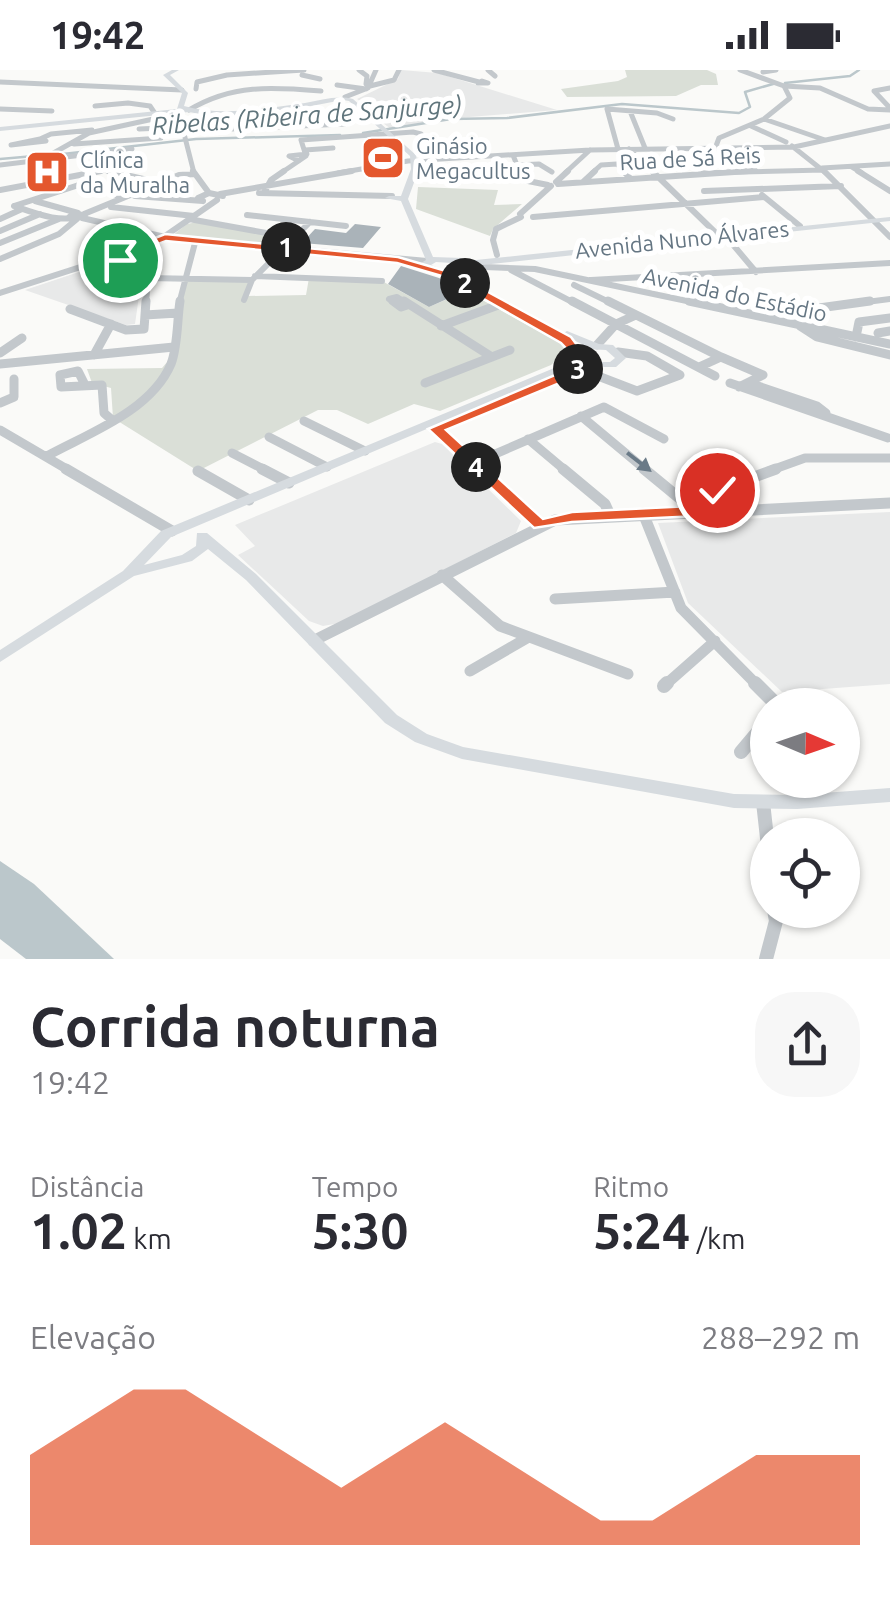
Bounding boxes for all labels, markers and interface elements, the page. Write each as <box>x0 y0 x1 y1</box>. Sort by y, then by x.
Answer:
text: 19:42 <box>50 14 145 56</box>
water label: Ribelas (Ribeira de Sanjurge) <box>151 90 463 140</box>
place label: Ginásio Megacultus <box>416 133 531 183</box>
sports icon: Ginásio Megacultus <box>360 135 406 181</box>
street label: Rua de Sá Reis <box>619 142 761 174</box>
place label: Clínica da Muralha <box>80 147 190 197</box>
hospital icon: Clínica da Muralha <box>24 149 70 195</box>
street label: Avenida Nuno Álvares <box>574 214 790 263</box>
pin <box>78 218 163 303</box>
pin: 1 <box>261 222 311 272</box>
text: 1 <box>278 231 294 262</box>
icon: arrive <box>93 233 148 288</box>
pin: 2 <box>440 258 490 308</box>
street label: Avenida do Estádio <box>641 262 829 326</box>
text: 2 <box>457 267 473 298</box>
pin: 3 <box>553 344 603 394</box>
text: 3 <box>570 353 586 384</box>
pin: 4 <box>451 442 501 492</box>
pin <box>675 448 760 533</box>
text: 4 <box>468 451 484 482</box>
one-way arrow <box>626 452 652 472</box>
icon: check <box>690 463 745 518</box>
north arrow <box>750 688 860 798</box>
map controls <box>750 688 860 928</box>
button: locate <box>750 818 860 928</box>
button: share <box>755 992 860 1097</box>
text: Corrida noturna <box>30 996 440 1057</box>
text: 19:42 <box>30 1064 110 1100</box>
text: Distância <box>30 1171 144 1202</box>
text: Tempo <box>312 1171 398 1202</box>
text: Ritmo <box>593 1171 669 1202</box>
text: 1.02 <box>30 1202 127 1258</box>
text: 5:30 <box>312 1202 409 1258</box>
text: 5:24 <box>593 1202 690 1258</box>
text: km <box>127 1223 172 1254</box>
text: /km <box>690 1223 745 1254</box>
text: Elevação <box>30 1319 156 1355</box>
text: 288–292 m <box>701 1319 860 1355</box>

